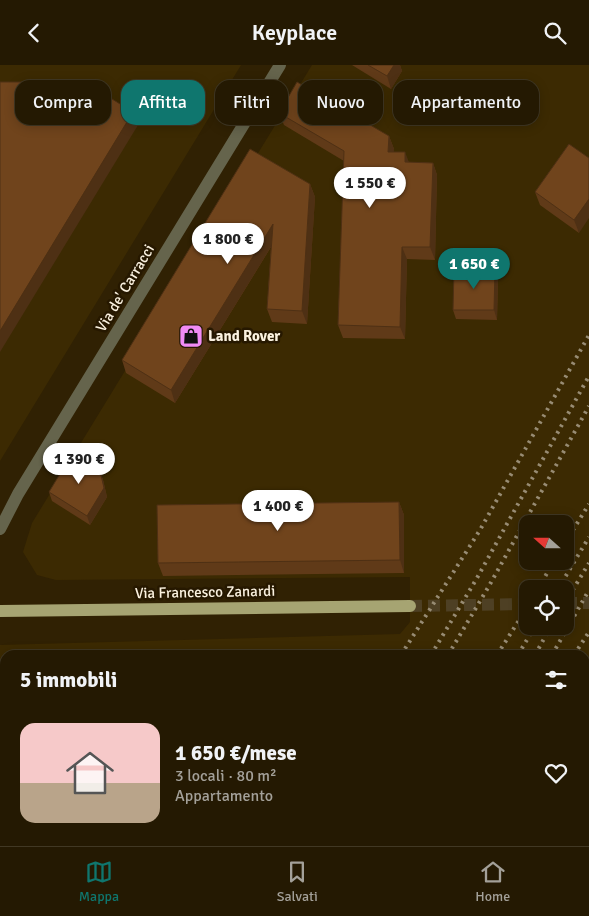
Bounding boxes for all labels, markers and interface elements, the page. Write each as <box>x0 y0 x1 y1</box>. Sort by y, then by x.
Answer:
icon: back <box>20 19 48 47</box>
text: Keyplace <box>252 19 337 46</box>
icon: search <box>541 19 569 47</box>
chip: Compra <box>15 80 111 125</box>
chip: Affitta <box>121 80 205 125</box>
chip: Filtri <box>215 80 288 125</box>
chip: Nuovo <box>298 80 383 125</box>
chip: Appartamento <box>393 80 539 125</box>
pin: 1 550 € <box>324 167 416 209</box>
text: 1 550 € <box>345 173 395 193</box>
pin: 1 800 € <box>182 223 274 265</box>
text: 1 800 € <box>203 229 253 249</box>
street label: Via de' Carracci <box>92 241 158 335</box>
pin: 1 650 € <box>428 247 520 290</box>
text: 1 650 € <box>449 254 499 274</box>
shop icon: Land Rover <box>178 323 204 349</box>
place label: Land Rover <box>208 327 280 345</box>
pin: 1 390 € <box>33 443 125 485</box>
text: 1 390 € <box>54 449 104 469</box>
pin: 1 400 € <box>232 489 324 532</box>
text: 1 400 € <box>253 496 303 516</box>
north arrow <box>519 515 574 570</box>
map controls <box>519 515 574 635</box>
button: locate <box>519 580 574 635</box>
street label: Via Francesco Zanardi <box>135 582 275 602</box>
icon: filters <box>542 666 570 694</box>
text: 5 immobili <box>20 667 117 693</box>
text: 1 650 €/mese <box>175 740 297 766</box>
icon: home <box>60 743 120 803</box>
icon: heart <box>542 759 570 787</box>
text: 3 locali · 80 m² <box>175 766 277 786</box>
text: Appartamento <box>175 786 273 806</box>
tab: Mappa <box>79 858 119 905</box>
tab: Salvati <box>277 858 318 905</box>
tab: Home <box>475 858 510 905</box>

